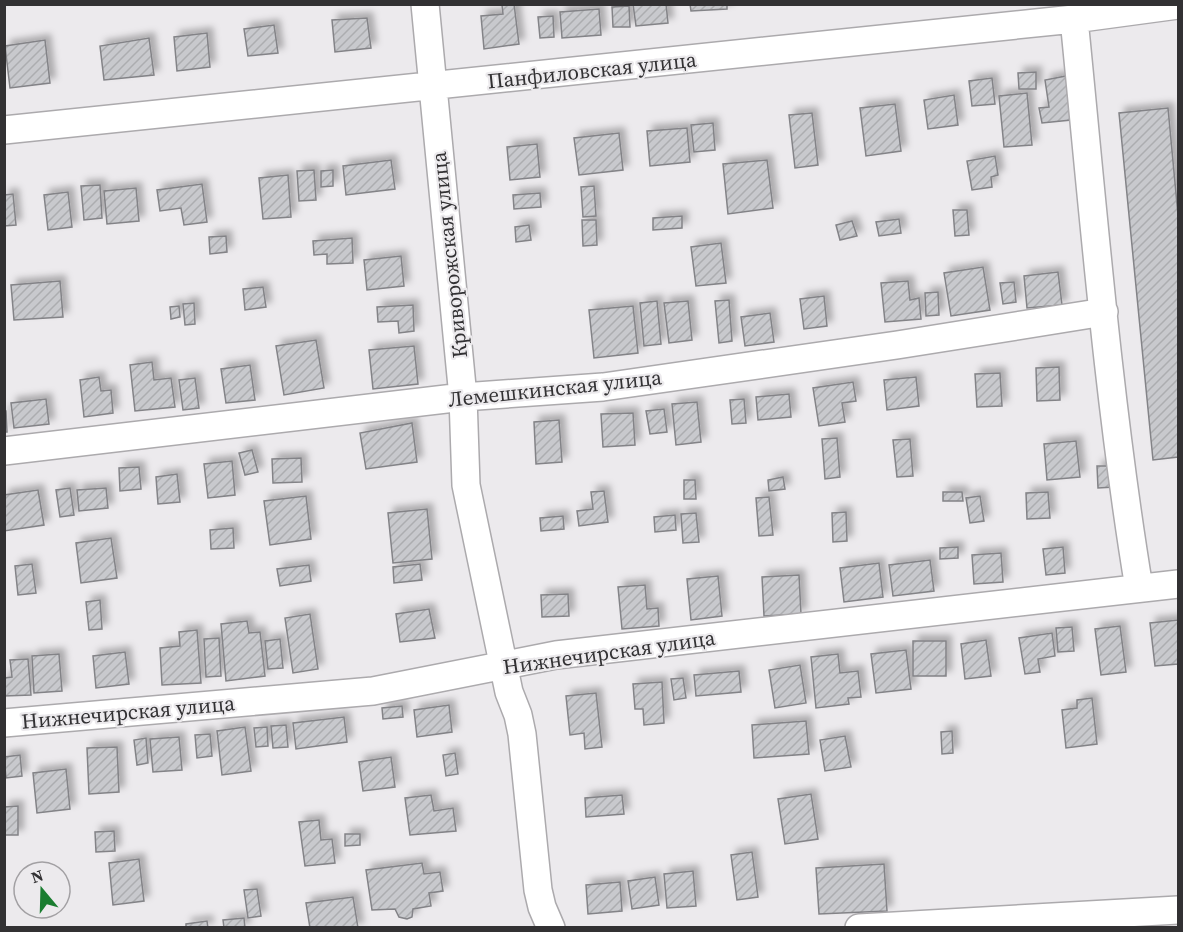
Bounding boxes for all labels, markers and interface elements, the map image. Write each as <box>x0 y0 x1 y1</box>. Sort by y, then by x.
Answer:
street label: Панфиловская улица <box>486 45 698 95</box>
street label: Криворожская улица <box>424 150 474 360</box>
street label: Лемешкинская улица <box>447 362 664 414</box>
street label: Нижнечирская улица <box>501 623 717 681</box>
street label: Нижнечирская улица <box>20 688 236 736</box>
north arrow <box>12 860 72 920</box>
text: N <box>28 863 47 888</box>

